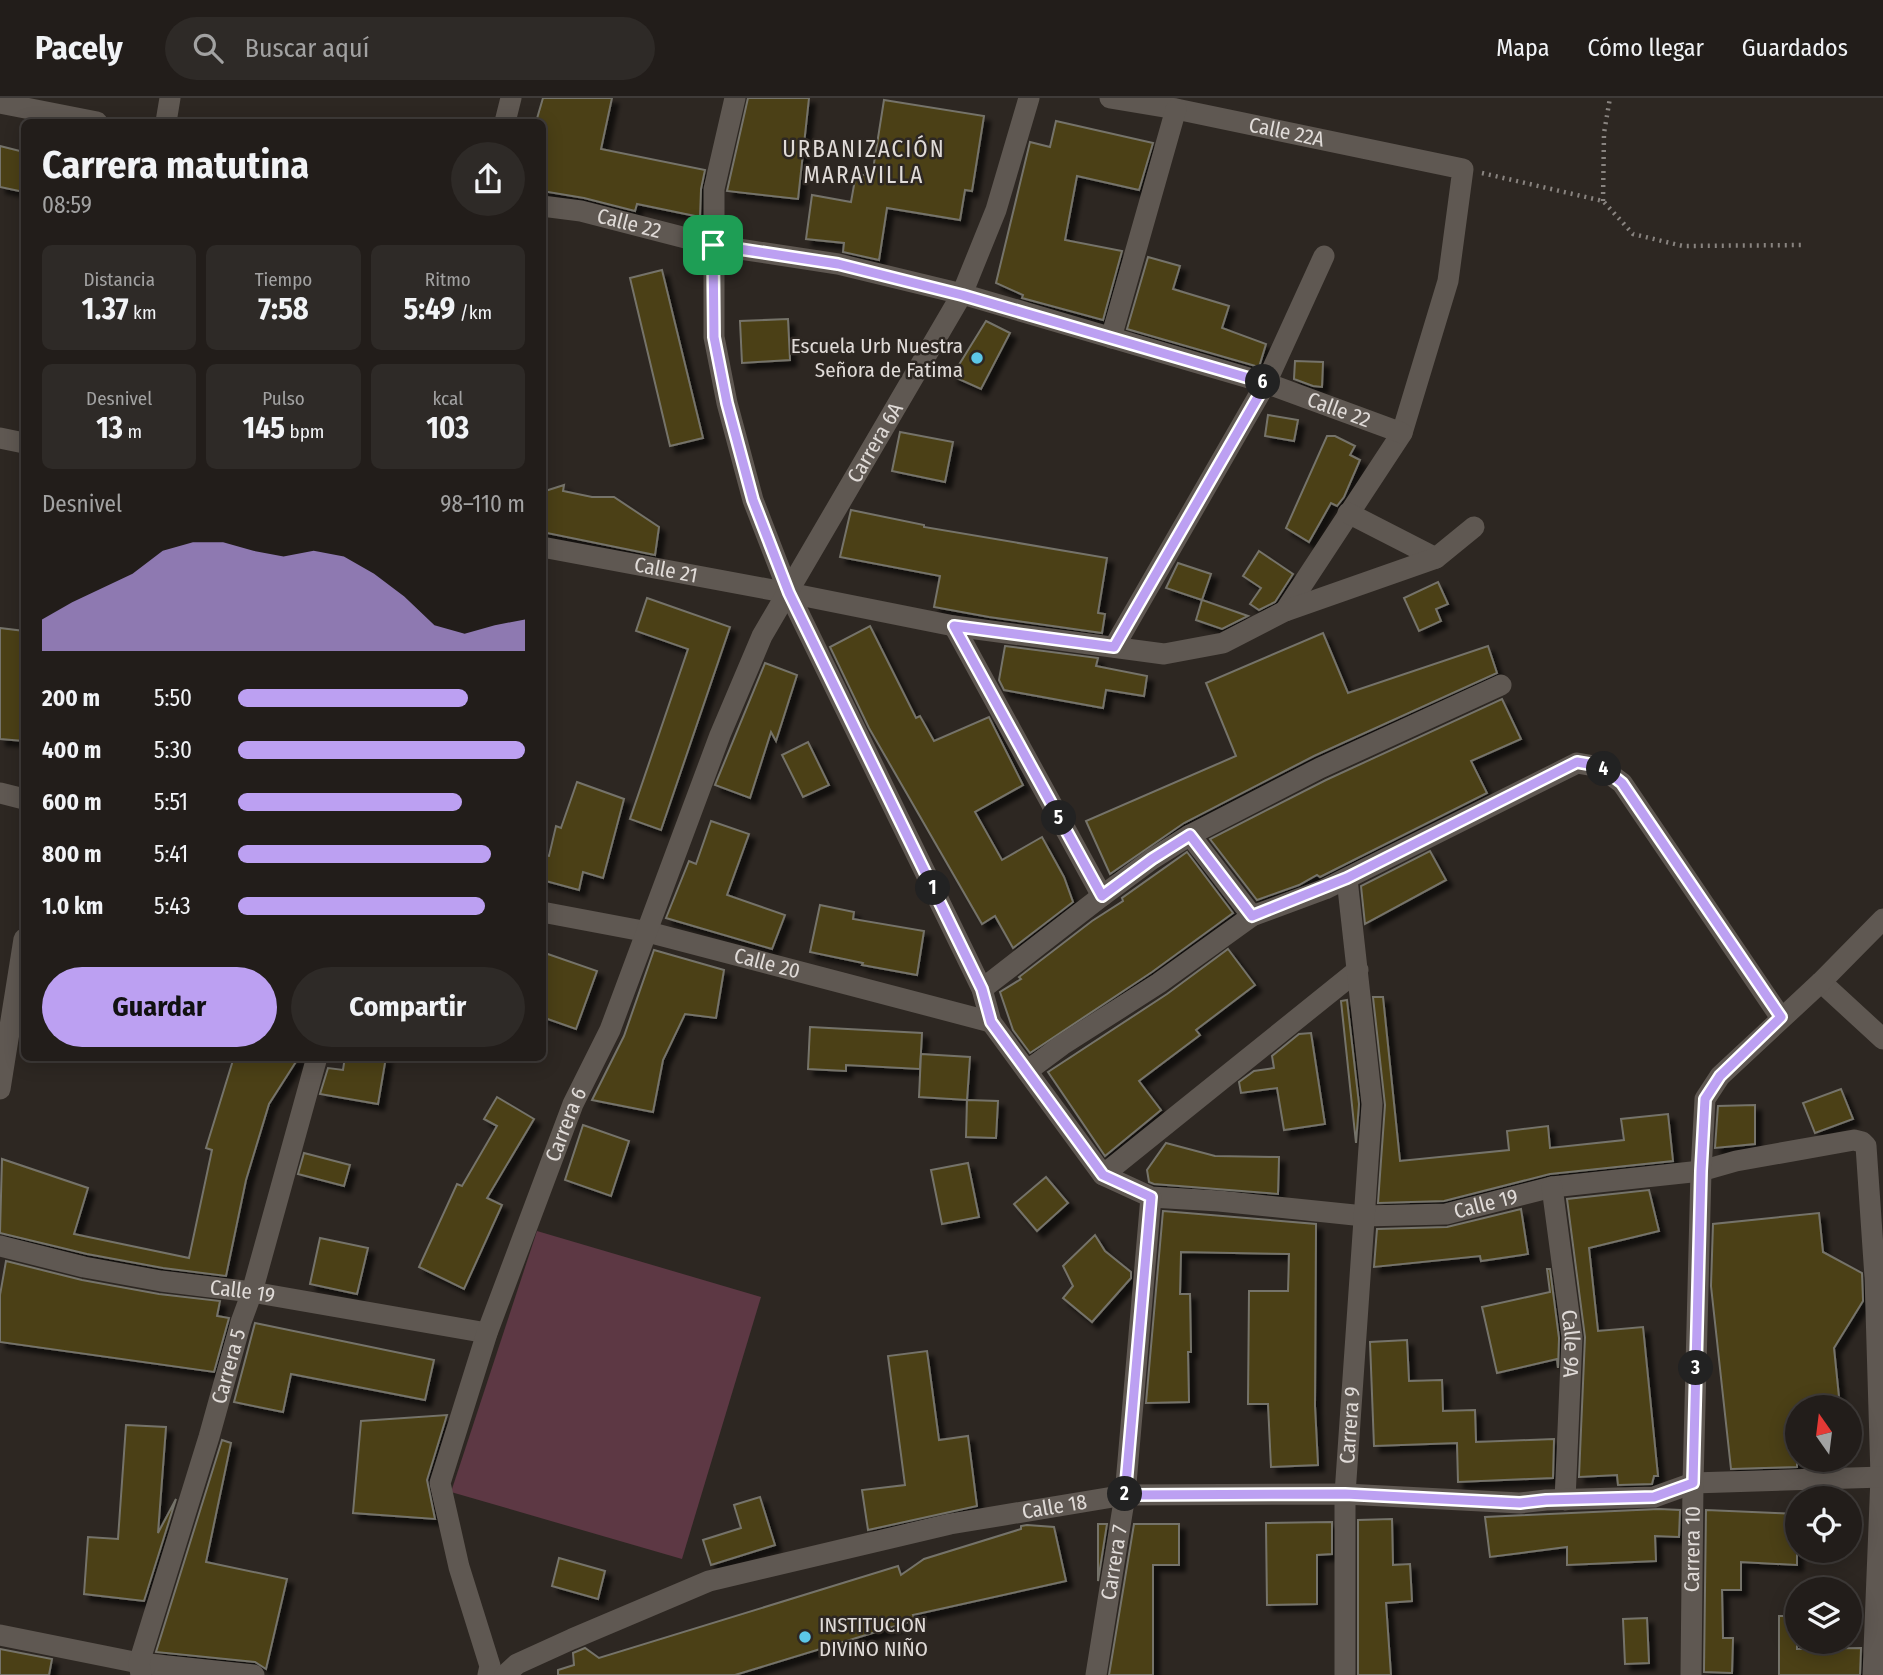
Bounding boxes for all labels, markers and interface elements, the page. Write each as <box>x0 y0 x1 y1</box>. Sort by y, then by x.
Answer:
search box <box>165 17 655 80</box>
text: Pacely <box>35 28 123 68</box>
icon: search <box>189 29 227 67</box>
text: Buscar aquí <box>245 33 369 64</box>
text: Mapa <box>1496 34 1549 62</box>
text: Cómo llegar <box>1587 34 1704 62</box>
text: Guardados <box>1742 34 1848 62</box>
street label: Calle 22A <box>1247 112 1327 153</box>
district label: URBANIZACIÓN MARAVILLA <box>782 135 946 189</box>
text: Carrera matutina <box>42 142 309 188</box>
button: share <box>451 142 525 216</box>
text: 08:59 <box>42 191 92 219</box>
street label: Calle 22 <box>594 203 664 244</box>
pin <box>683 215 743 275</box>
icon: arrive <box>694 226 732 264</box>
text: Distancia <box>83 268 155 291</box>
text: Tiempo <box>255 268 312 291</box>
text: Ritmo <box>425 268 471 291</box>
text: 1.37 <box>82 291 129 327</box>
text: 7:58 <box>258 291 309 327</box>
text: 5:49 <box>403 291 455 327</box>
text: km <box>129 301 157 324</box>
text: /km <box>455 301 492 324</box>
place label: Escuela Urb Nuestra Señora de Fatima <box>791 333 963 383</box>
marker: Escuela Urb Nuestra Señora de Fatima <box>969 350 985 366</box>
pin: 6 <box>1246 364 1280 400</box>
text: 6 <box>1258 370 1267 393</box>
street label: Calle 22 <box>1304 386 1374 433</box>
text: Desnivel <box>86 387 152 410</box>
text: Pulso <box>262 387 305 410</box>
text: kcal <box>432 387 463 410</box>
street label: Carrera 6A <box>841 398 909 487</box>
text: 13 <box>96 410 123 446</box>
text: 145 <box>243 410 285 446</box>
text: 103 <box>426 410 469 446</box>
text: m <box>123 420 142 443</box>
text: bpm <box>285 420 324 443</box>
text: Desnivel <box>42 490 122 518</box>
text: 98–110 m <box>440 490 525 518</box>
street label: Calle 21 <box>632 551 700 589</box>
text: 200 m <box>42 684 100 712</box>
text: 5:50 <box>154 684 192 712</box>
text: 400 m <box>42 736 101 764</box>
text: 5:30 <box>154 736 192 764</box>
pin: 4 <box>1586 752 1622 786</box>
text: 4 <box>1599 757 1608 780</box>
text: 600 m <box>42 788 101 816</box>
text: 5:51 <box>154 788 188 816</box>
pin: 5 <box>1042 800 1076 836</box>
text: 5 <box>1054 806 1063 829</box>
text: 800 m <box>42 840 102 868</box>
text: 5:41 <box>154 840 188 868</box>
pin: 1 <box>916 870 950 906</box>
text: 1 <box>928 876 937 899</box>
text: 1.0 km <box>42 892 103 920</box>
text: 5:43 <box>154 892 191 920</box>
street label: Calle 20 <box>731 942 803 984</box>
button: Guardar <box>42 967 277 1047</box>
button: Compartir <box>291 967 525 1047</box>
street label: Carrera 6 <box>539 1083 592 1165</box>
street label: Calle 19 <box>1451 1183 1521 1225</box>
street label: Calle 19 <box>209 1274 277 1309</box>
street label: Calle 9A <box>1556 1308 1585 1378</box>
street label: Carrera 5 <box>206 1326 251 1407</box>
pin: 3 <box>1678 1350 1714 1386</box>
text: 3 <box>1691 1356 1700 1379</box>
street label: Carrera 9 <box>1334 1386 1365 1465</box>
north arrow <box>1785 1395 1862 1472</box>
map controls <box>1785 1395 1862 1654</box>
pin: 2 <box>1108 1476 1142 1512</box>
text: 2 <box>1120 1482 1129 1505</box>
button: locate <box>1785 1486 1862 1563</box>
street label: Calle 18 <box>1020 1489 1089 1525</box>
street label: Carrera 10 <box>1679 1506 1706 1592</box>
street label: Carrera 7 <box>1095 1523 1133 1602</box>
button: layers <box>1785 1577 1862 1654</box>
place label: INSTITUCION DIVINO NIÑO <box>819 1612 928 1662</box>
marker: INSTITUCION DIVINO NIÑO <box>797 1629 813 1645</box>

